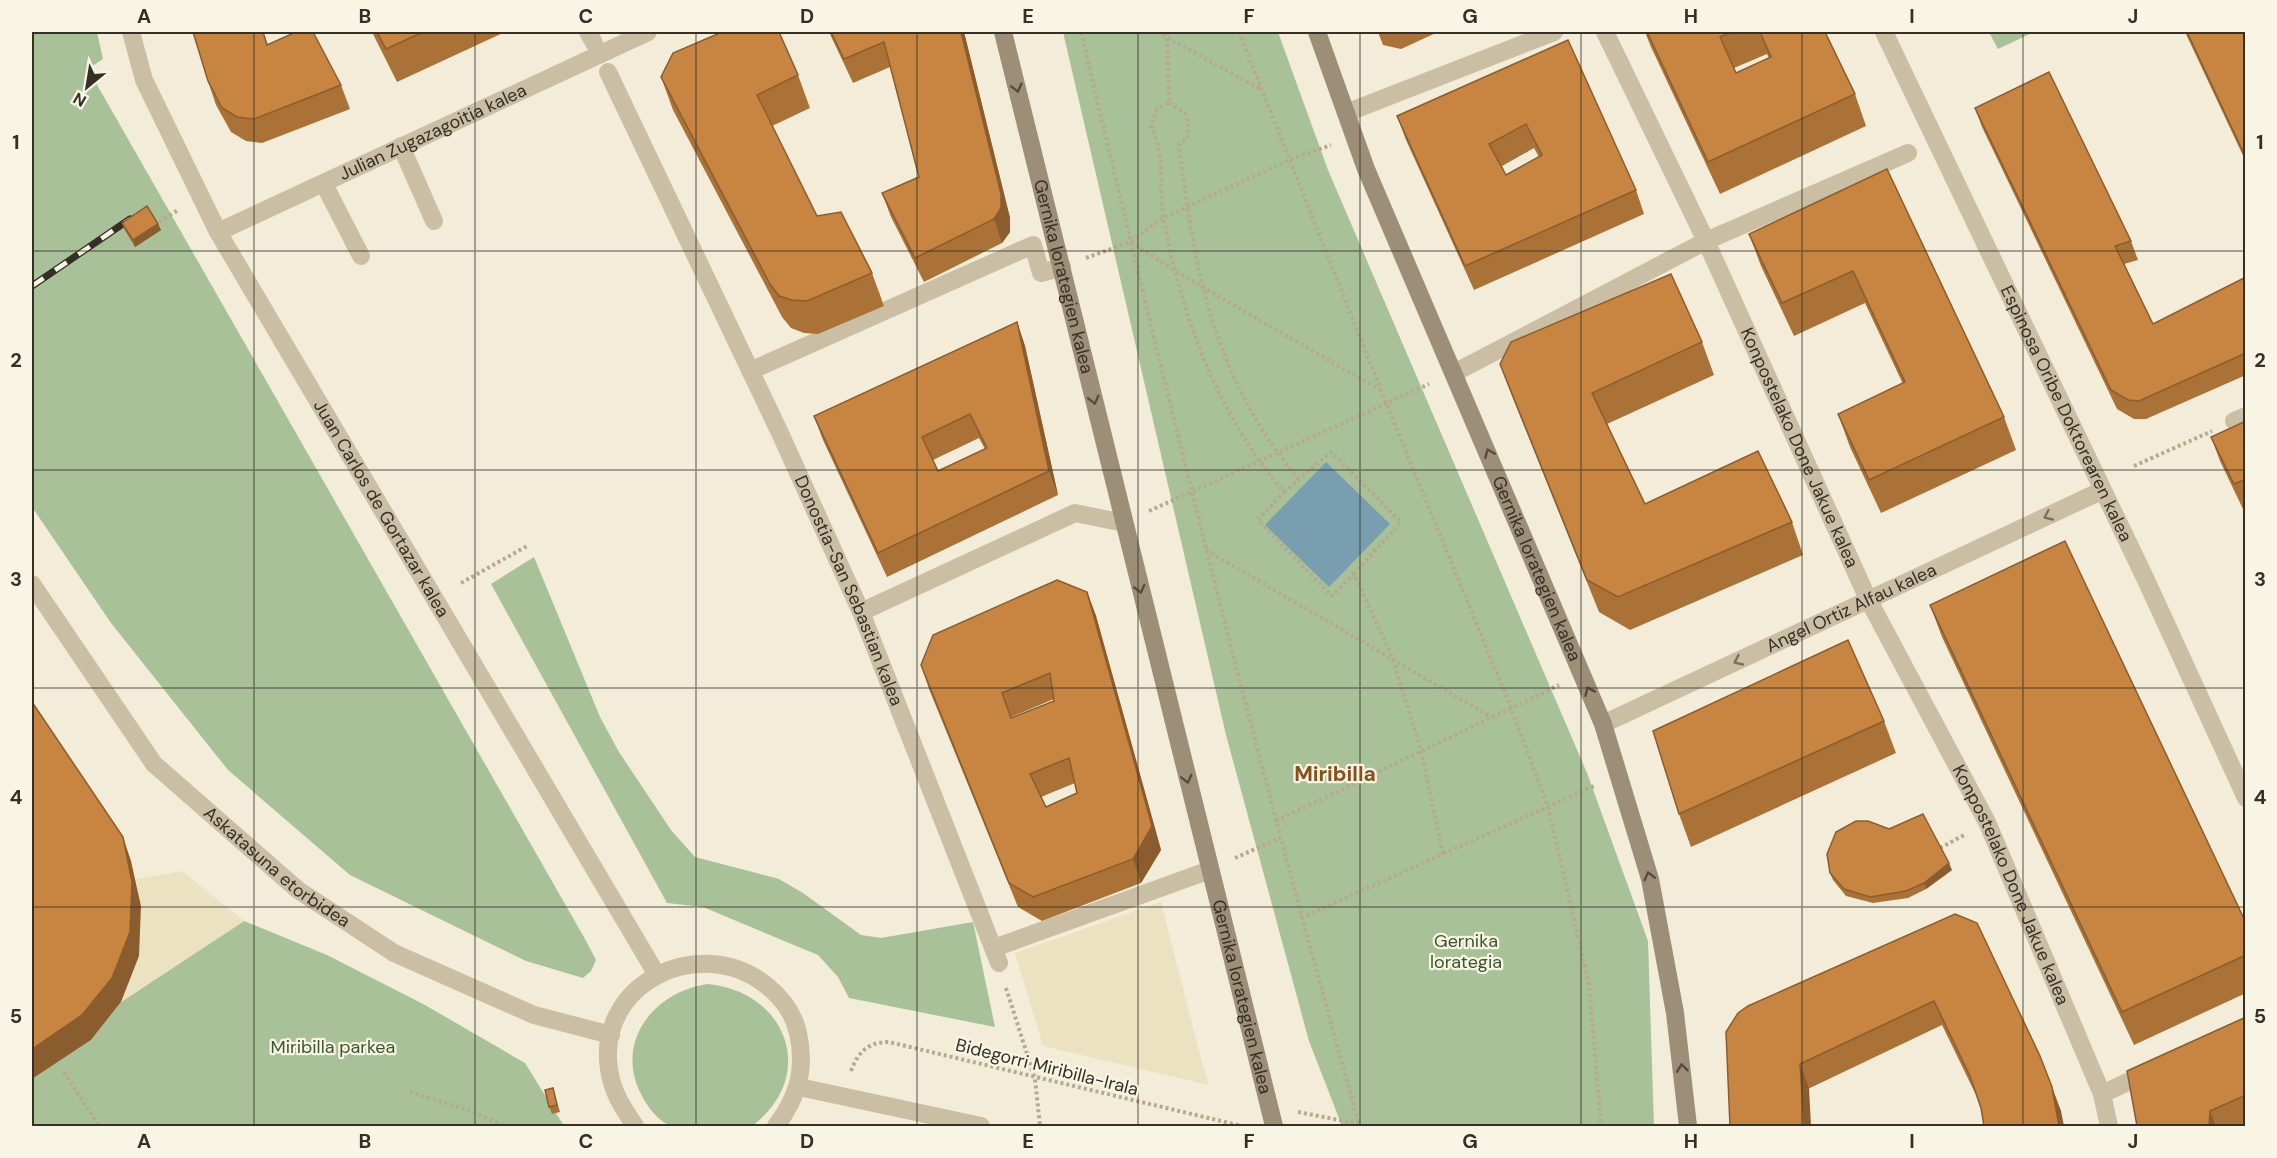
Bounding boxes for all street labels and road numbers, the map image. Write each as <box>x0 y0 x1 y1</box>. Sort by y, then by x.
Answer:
street label: Julian Zugazagoitia kalea <box>335 78 531 186</box>
street label: Gernika lorategien kalea <box>1028 177 1099 376</box>
street label: Espinosa Oribe Doktorearen kalea <box>1995 282 2138 546</box>
street label: Konpostelako Done Jakue kalea <box>1735 324 1864 571</box>
street label: Juan Carlos de Gortazar kalea <box>308 395 455 622</box>
street label: Donostia-San Sebastian kalea <box>789 472 909 709</box>
street label: Gernika lorategien kalea <box>1486 472 1587 665</box>
street label: Angel Ortiz Alfau kalea <box>1762 558 1940 658</box>
street label: Konpostelako Done Jakue kalea <box>1947 761 2075 1009</box>
street label: Askatasuna etorbidea <box>199 801 355 933</box>
street label: Gernika lorategien kalea <box>1206 897 1278 1096</box>
street label: Bidegorri Miribilla-Irala <box>953 1033 1141 1101</box>

